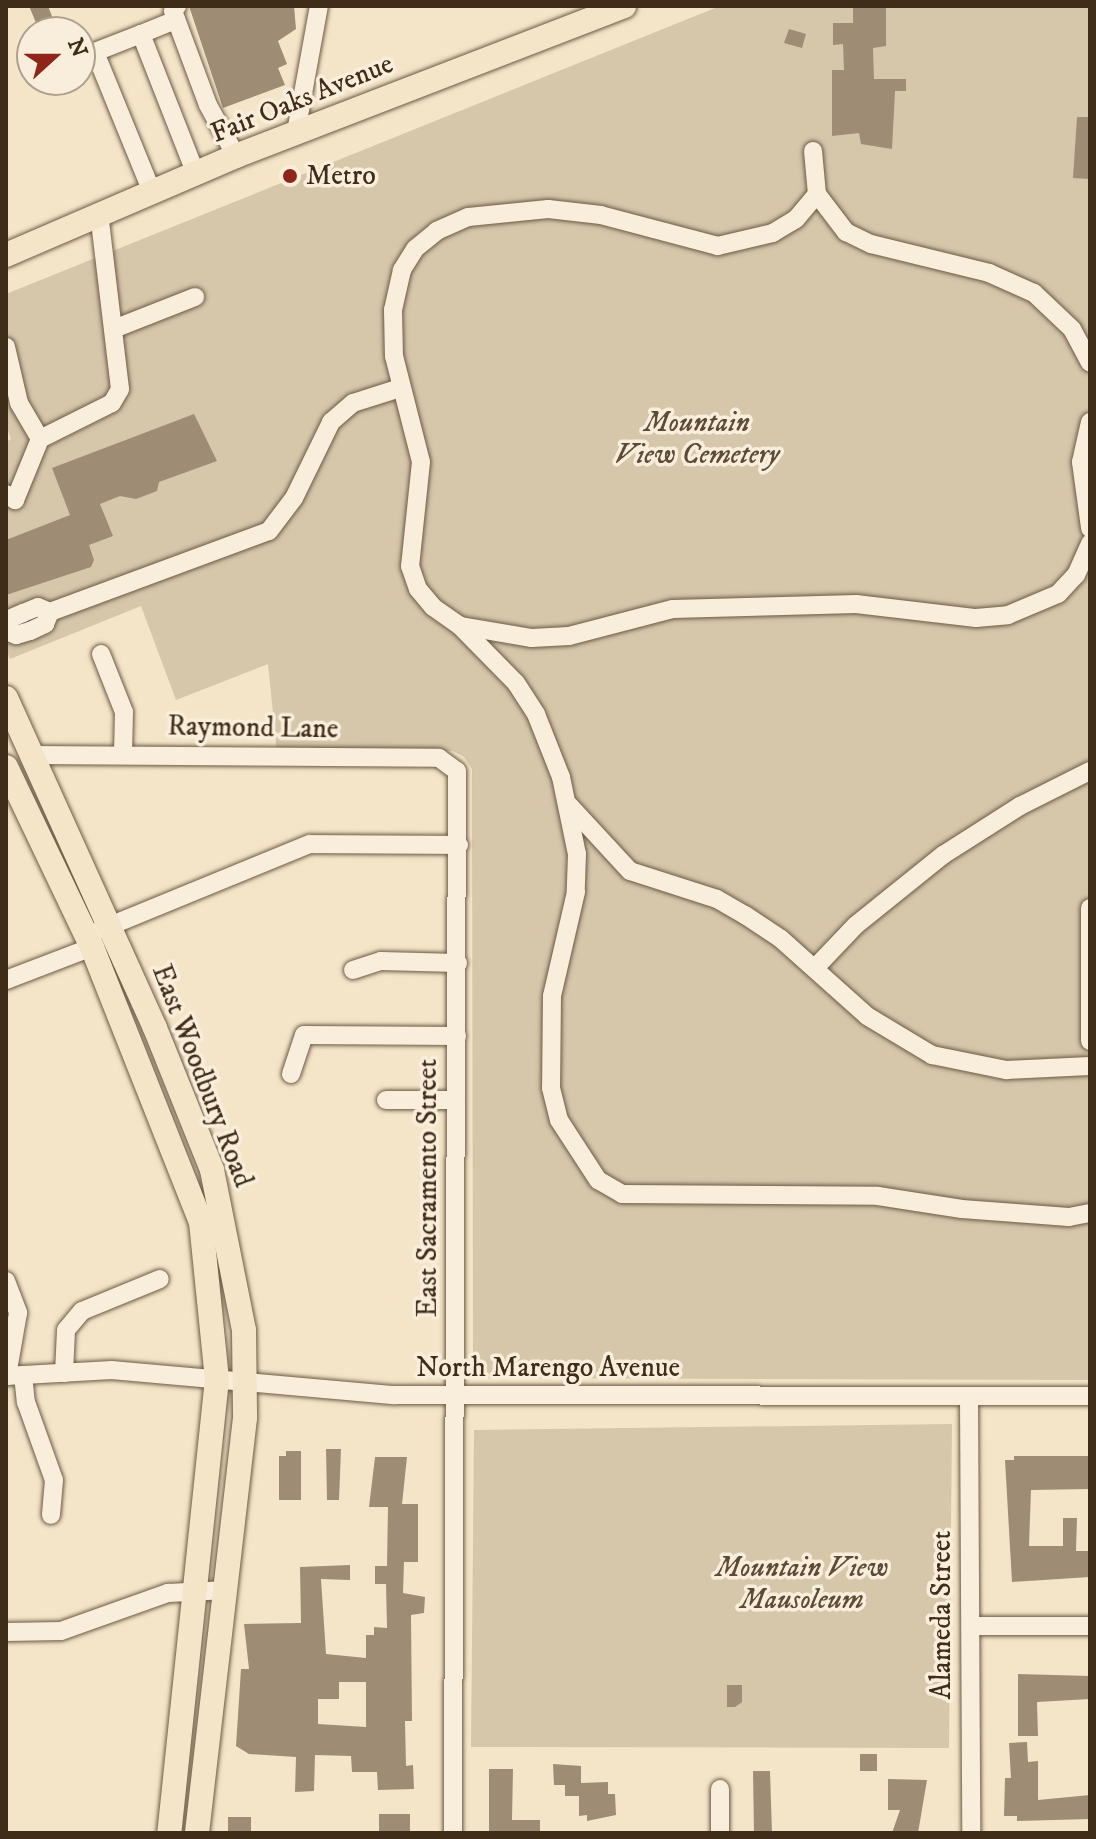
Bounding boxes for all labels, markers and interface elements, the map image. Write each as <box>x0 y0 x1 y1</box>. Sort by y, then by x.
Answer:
north arrow <box>16 16 96 96</box>
text: N <box>61 35 93 61</box>
street label: Fair Oaks Avenue <box>206 47 398 151</box>
place label: Metro <box>306 159 376 193</box>
marker: Metro <box>281 167 299 185</box>
park label: Mountain View Cemetery <box>615 406 779 472</box>
street label: Raymond Lane <box>167 710 339 746</box>
street label: East Woodbury Road <box>144 960 260 1192</box>
street label: East Sacramento Street <box>411 1059 445 1317</box>
street label: North Marengo Avenue <box>416 1351 680 1385</box>
street label: Alameda Street <box>925 1531 959 1699</box>
park label: Mountain View Mausoleum <box>716 1551 888 1617</box>

